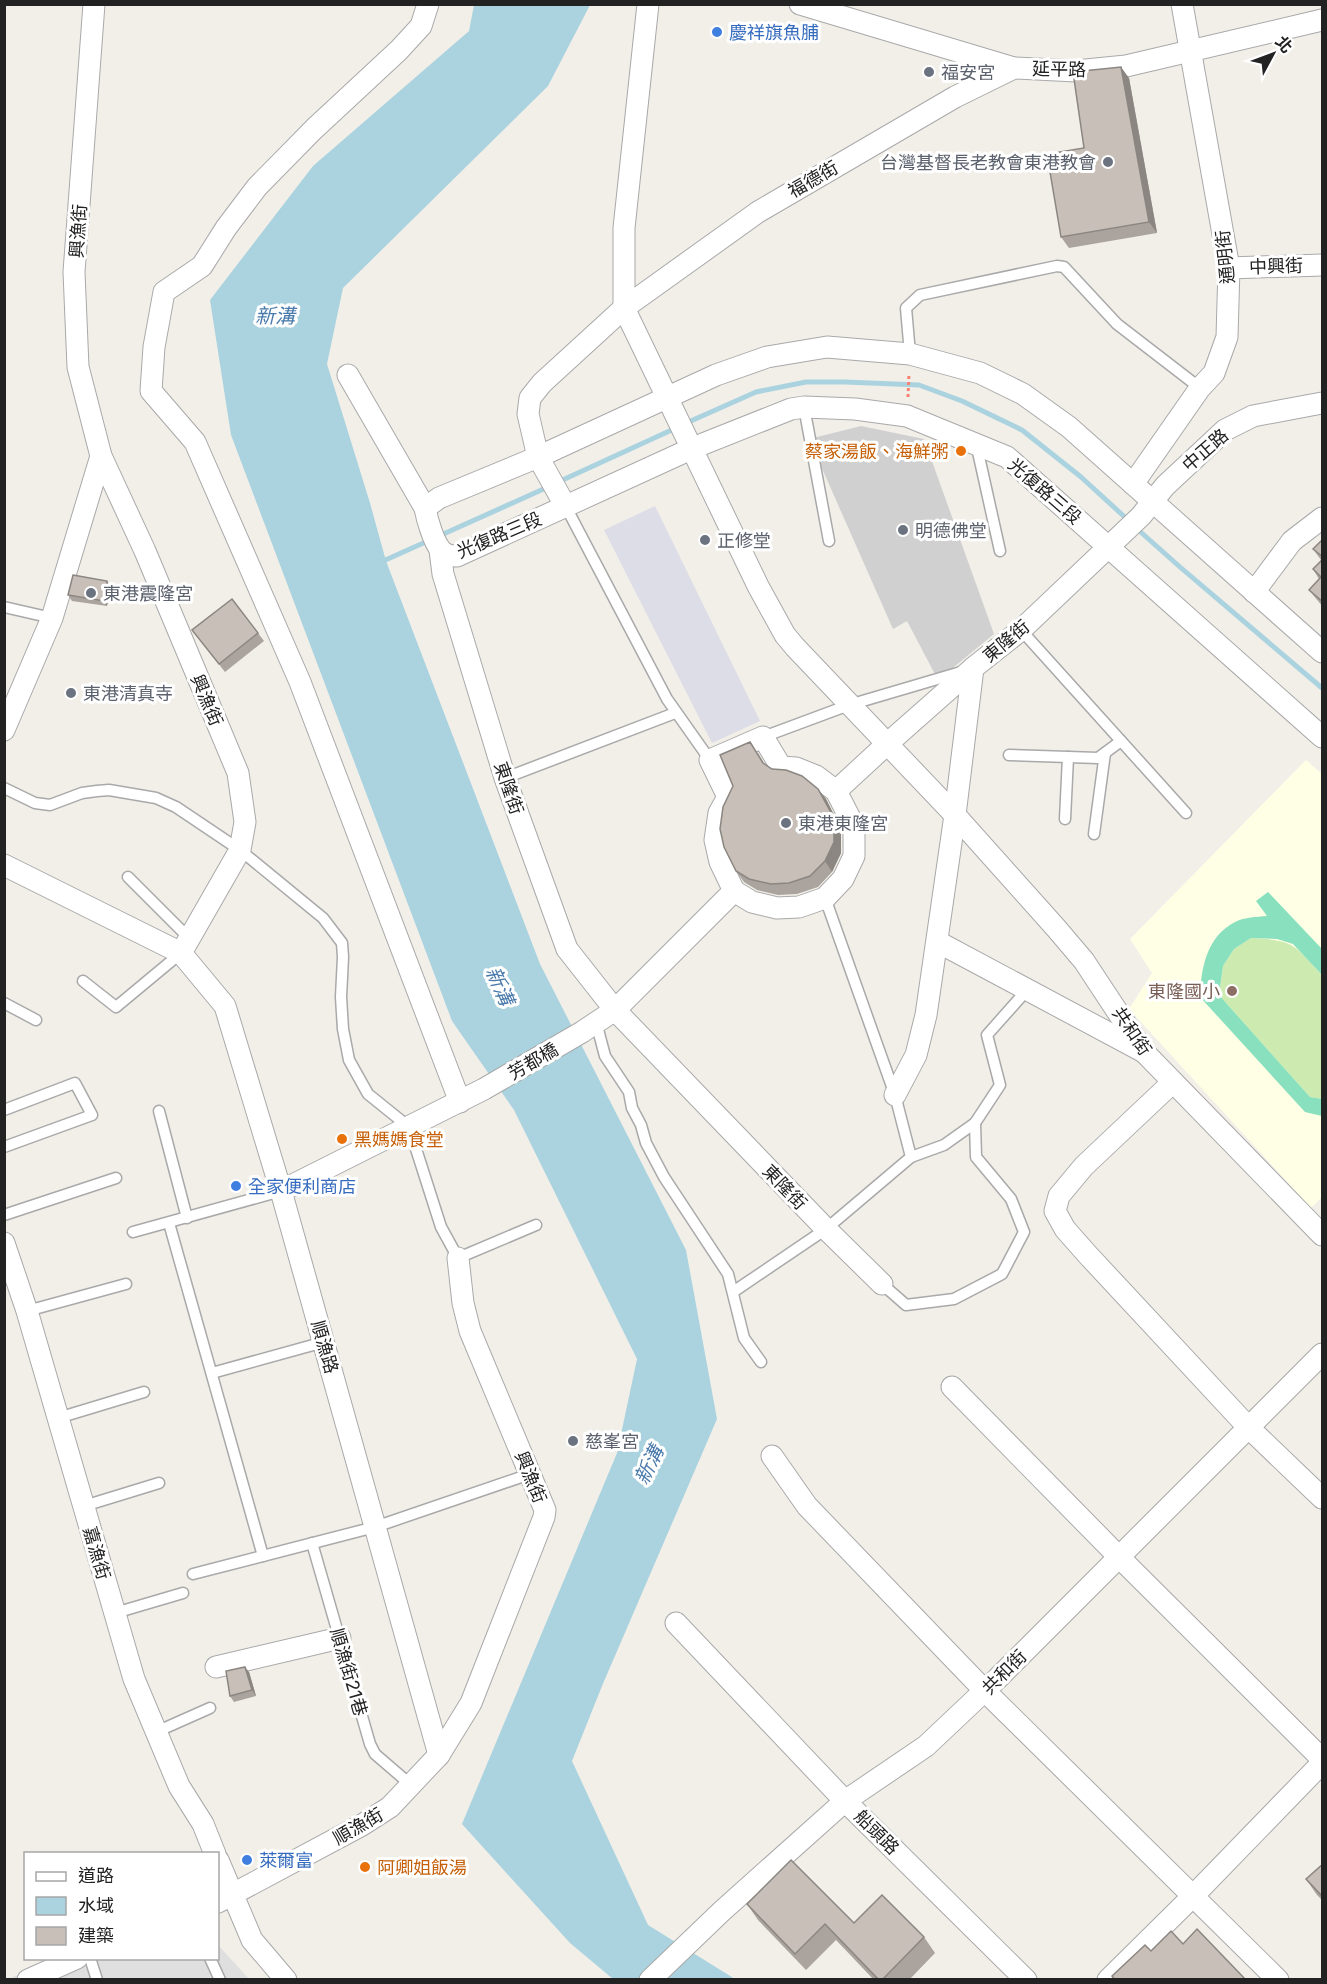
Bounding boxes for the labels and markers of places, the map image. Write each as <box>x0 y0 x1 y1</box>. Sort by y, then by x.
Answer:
place label: 慶祥旗魚脯 <box>729 22 819 43</box>
marker: 慶祥旗魚脯 <box>710 25 724 39</box>
place label: 福安宮 <box>941 62 995 83</box>
marker: 福安宮 <box>922 65 936 79</box>
place label: 台灣基督長老教會東港教會 <box>880 152 1096 173</box>
marker: 台灣基督長老教會東港教會 <box>1101 155 1115 169</box>
place label: 蔡家湯飯、海鮮粥 <box>805 441 949 462</box>
marker: 蔡家湯飯、海鮮粥 <box>954 444 968 458</box>
place label: 明德佛堂 <box>915 520 987 541</box>
marker: 明德佛堂 <box>896 523 910 537</box>
place label: 正修堂 <box>717 530 771 551</box>
marker: 正修堂 <box>698 533 712 547</box>
place label: 東港震隆宮 <box>103 583 193 604</box>
marker: 東港震隆宮 <box>84 586 98 600</box>
place label: 東港清真寺 <box>83 683 173 704</box>
marker: 東港清真寺 <box>64 686 78 700</box>
place label: 東港東隆宮 <box>798 813 888 834</box>
marker: 東港東隆宮 <box>779 816 793 830</box>
place label: 東隆國小 <box>1148 981 1220 1002</box>
marker: 東隆國小 <box>1225 984 1239 998</box>
place label: 黑媽媽食堂 <box>354 1129 444 1150</box>
marker: 黑媽媽食堂 <box>335 1132 349 1146</box>
place label: 全家便利商店 <box>248 1176 356 1197</box>
marker: 全家便利商店 <box>229 1179 243 1193</box>
place label: 慈峯宮 <box>585 1431 639 1452</box>
marker: 慈峯宮 <box>566 1434 580 1448</box>
place label: 萊爾富 <box>259 1850 313 1871</box>
marker: 萊爾富 <box>240 1853 254 1867</box>
place label: 阿卿姐飯湯 <box>377 1857 467 1878</box>
marker: 阿卿姐飯湯 <box>358 1860 372 1874</box>

